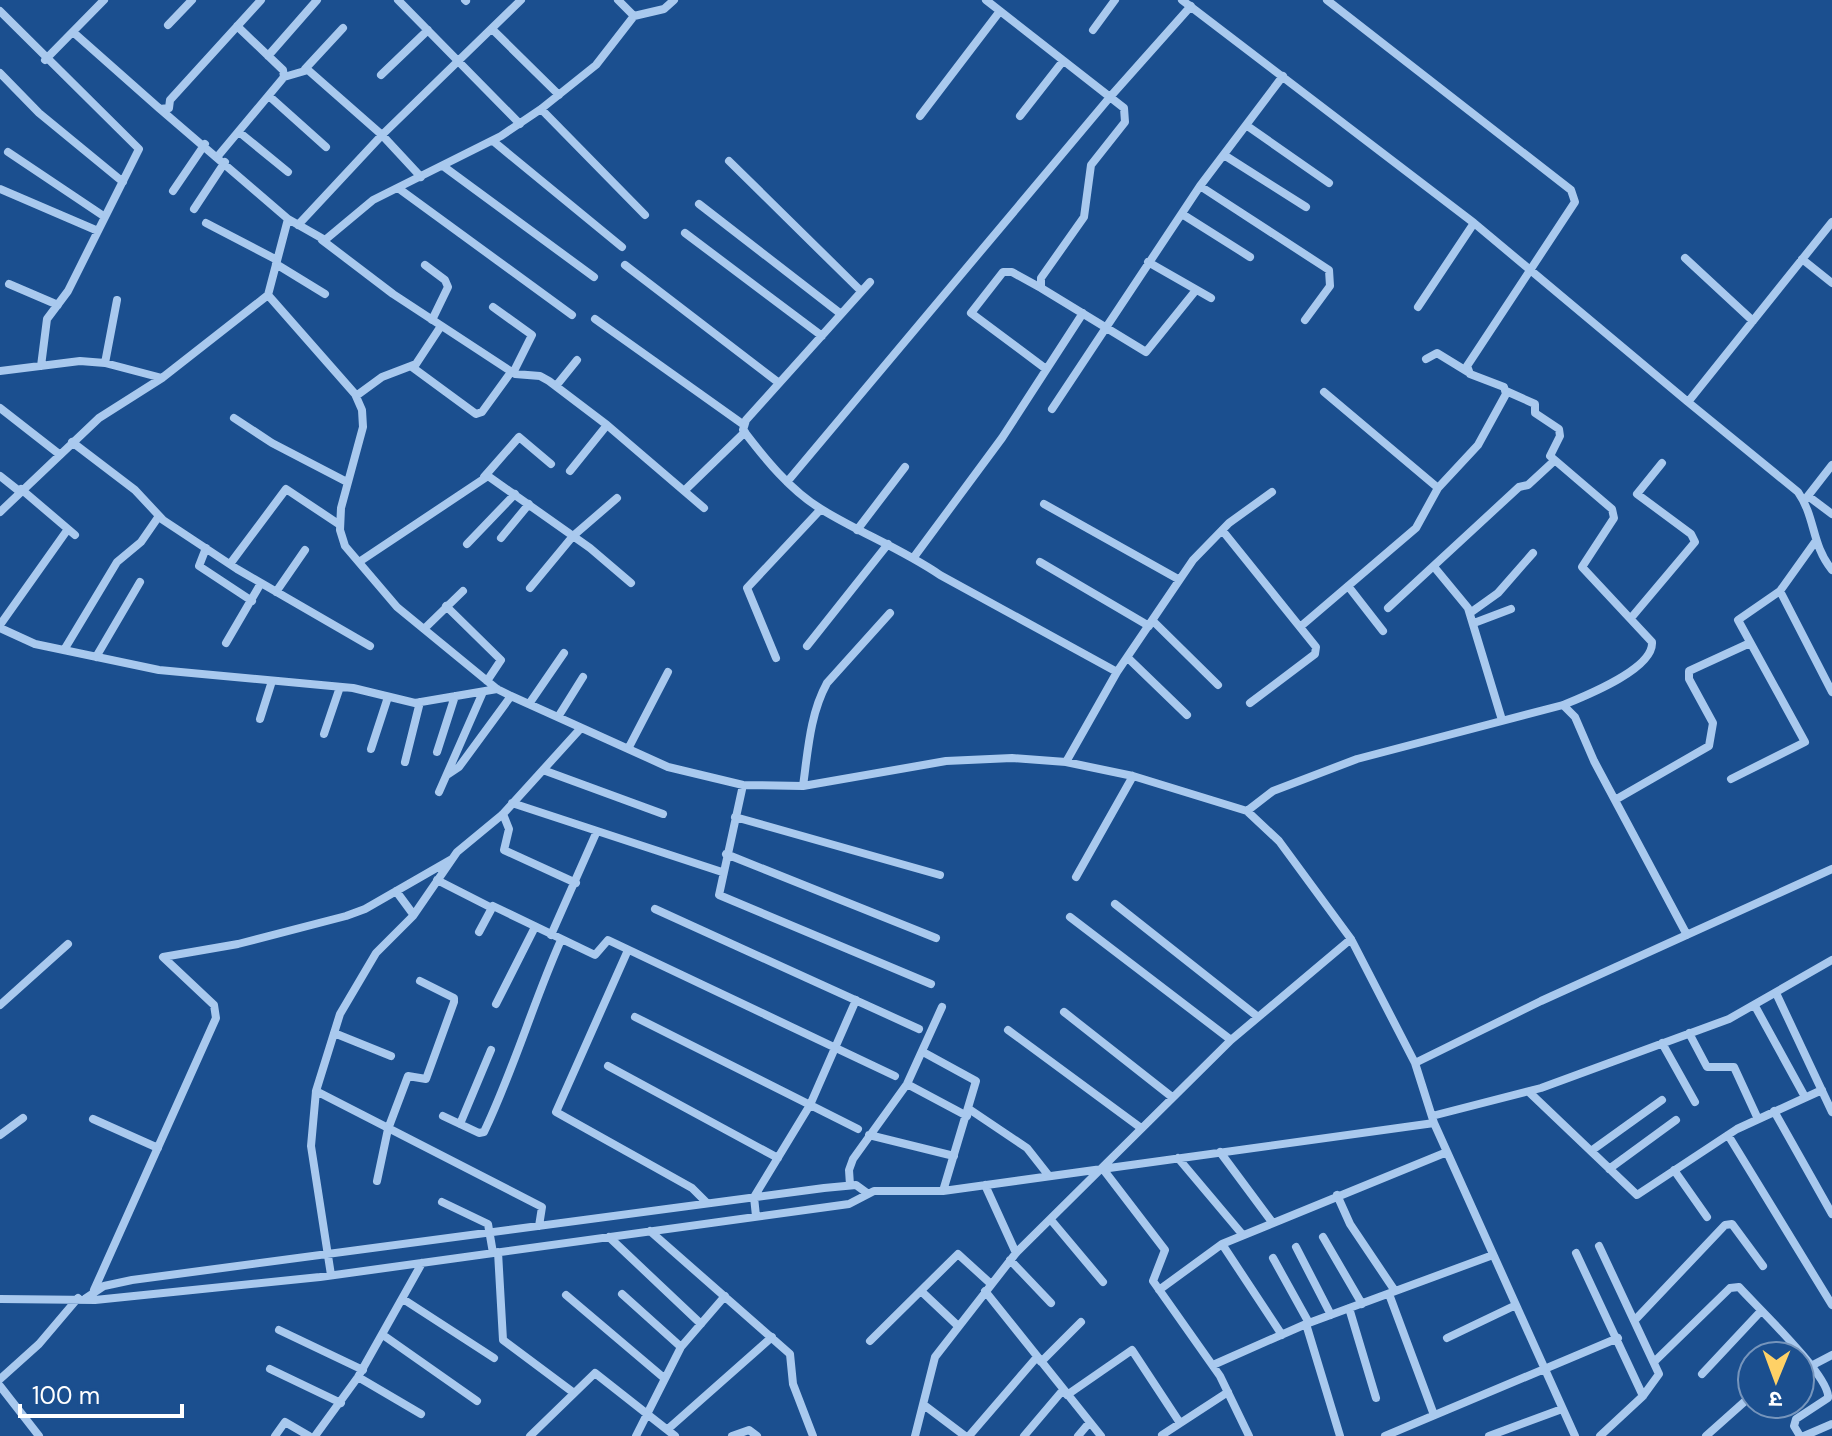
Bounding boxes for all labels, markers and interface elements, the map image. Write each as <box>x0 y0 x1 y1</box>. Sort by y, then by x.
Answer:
north arrow <box>1736 1340 1816 1420</box>
scale bar <box>20 1368 182 1418</box>
text: 100 m <box>32 1380 100 1411</box>
text: उ <box>1768 1385 1782 1414</box>

